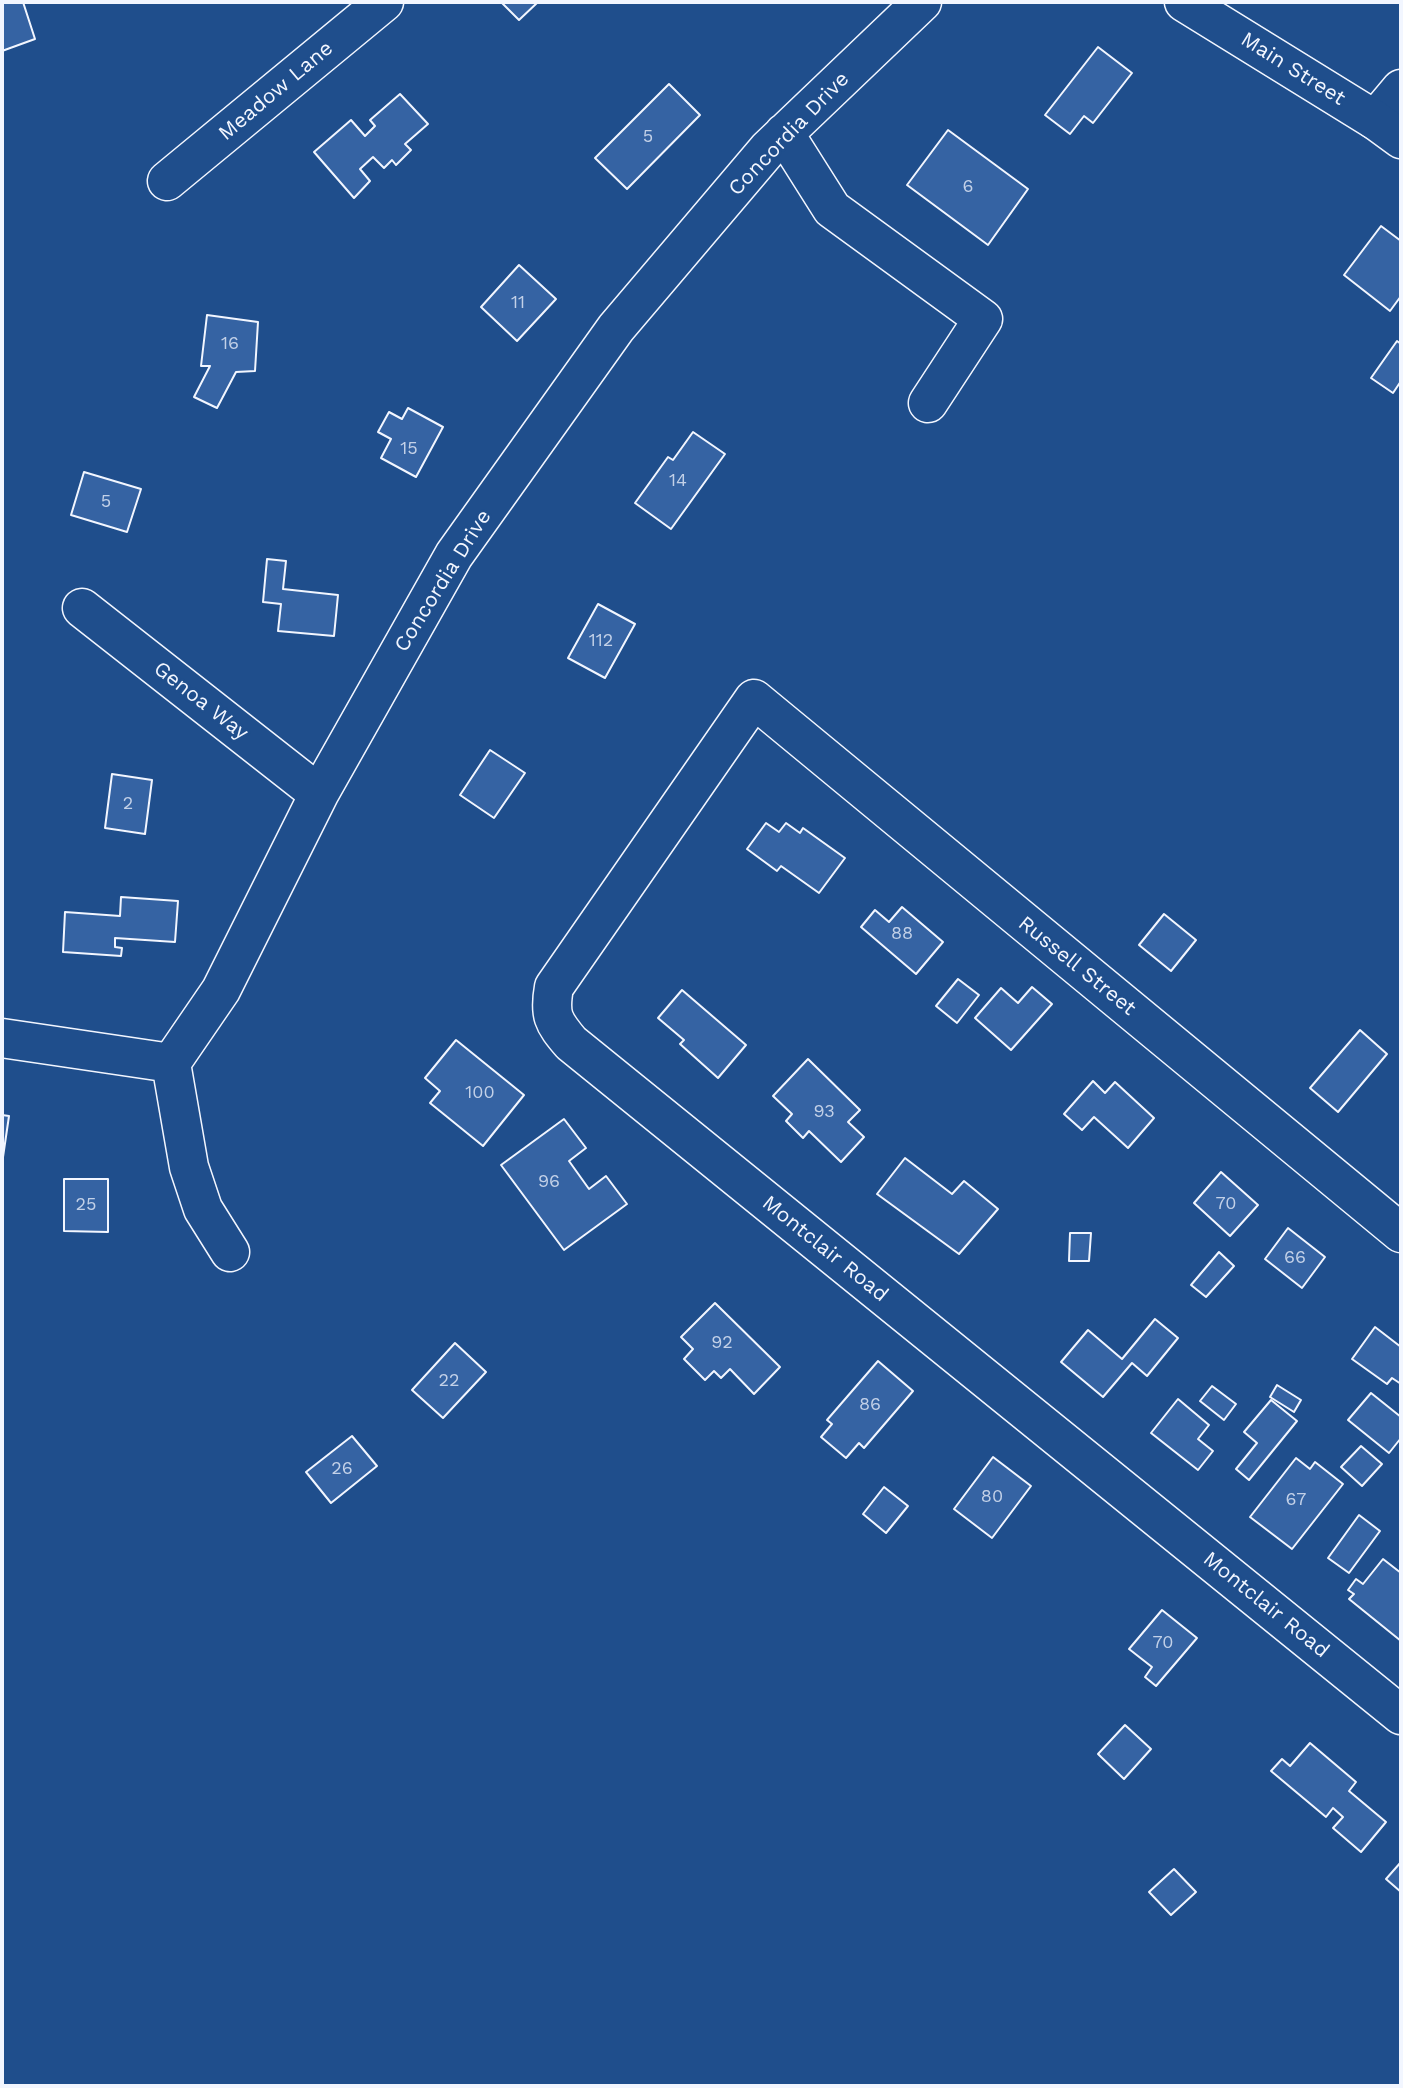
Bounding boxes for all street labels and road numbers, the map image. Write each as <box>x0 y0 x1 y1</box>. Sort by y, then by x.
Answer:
street label: Main Street <box>1236 27 1350 111</box>
street label: Meadow Lane <box>214 36 338 146</box>
street label: Concordia Drive <box>723 67 855 201</box>
street label: Concordia Drive <box>389 505 497 657</box>
street label: Genoa Way <box>149 656 253 746</box>
street label: Russell Street <box>1013 911 1141 1021</box>
street label: Montclair Road <box>757 1191 893 1307</box>
street label: Montclair Road <box>1198 1547 1334 1663</box>

